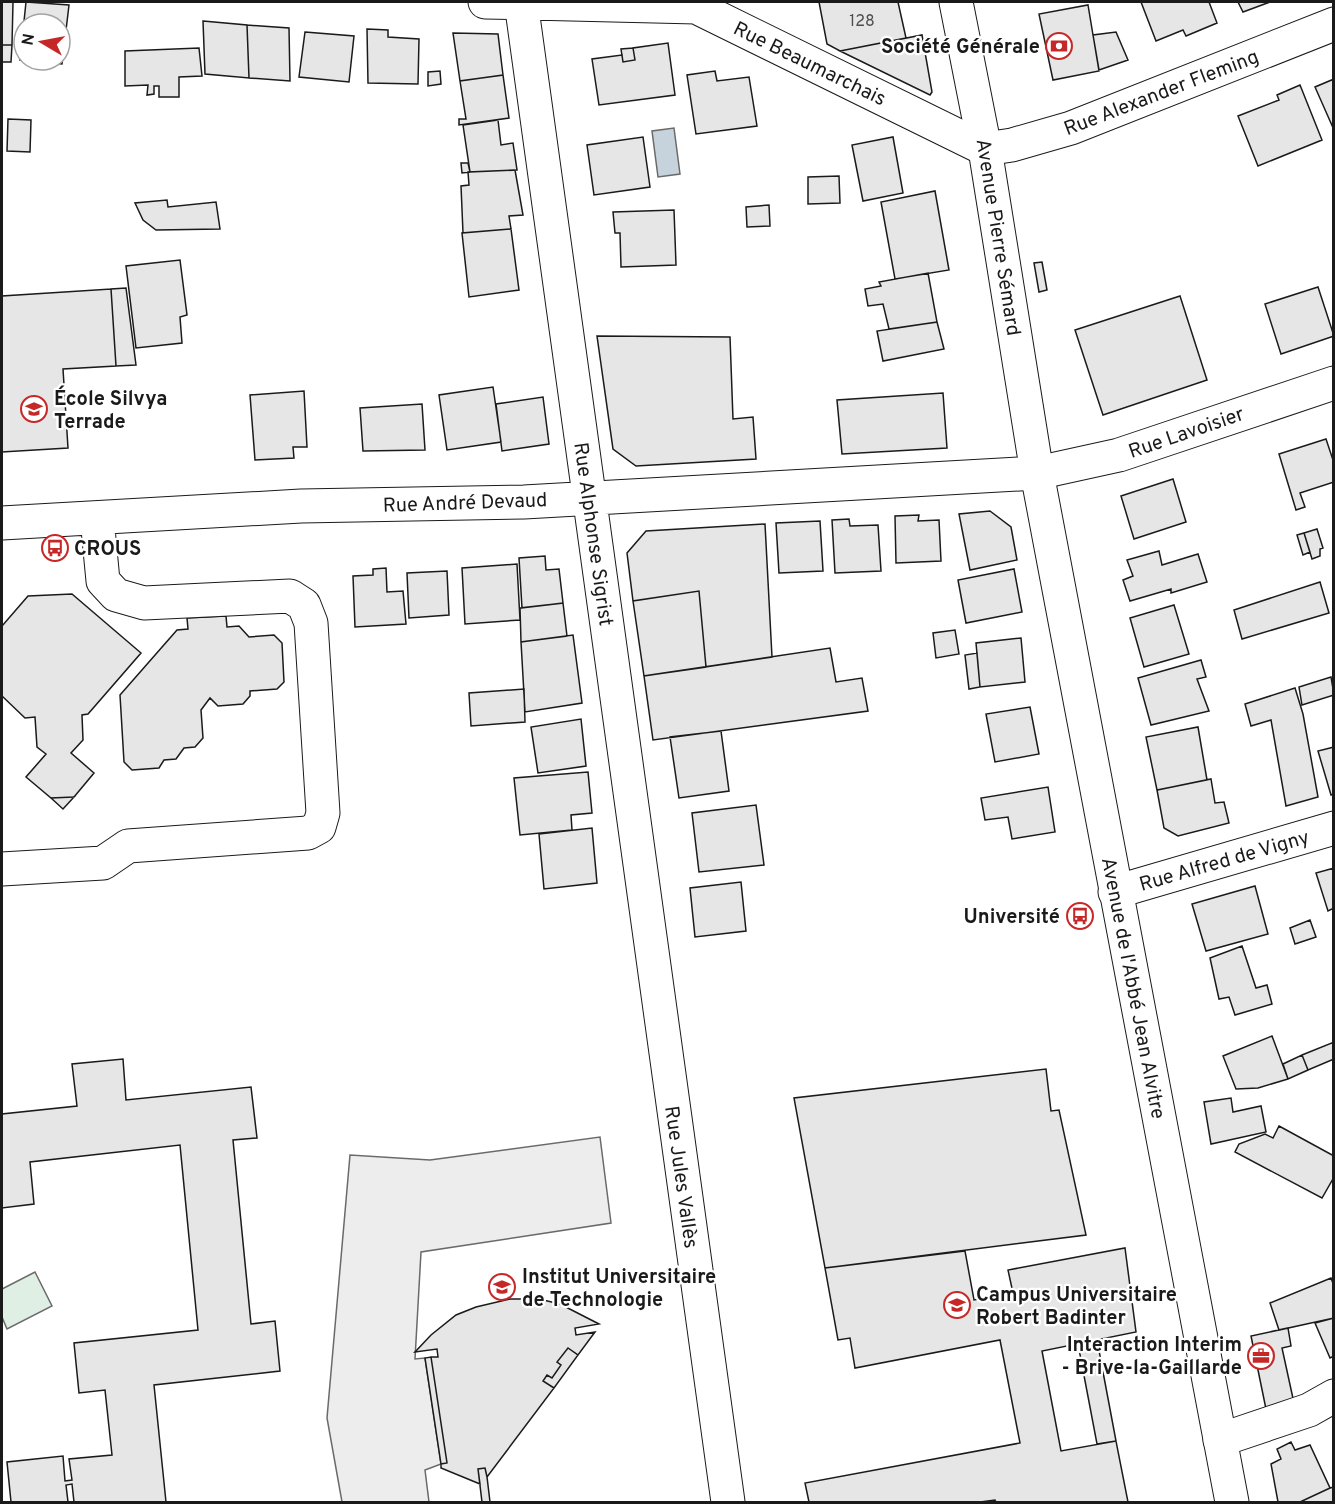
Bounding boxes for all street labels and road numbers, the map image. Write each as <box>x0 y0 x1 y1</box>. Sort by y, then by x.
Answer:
street label: Rue Beaumarchais <box>728 17 890 113</box>
street label: Rue Alexander Fleming <box>1060 45 1263 143</box>
street label: Avenue Pierre Sémard <box>969 137 1025 338</box>
street label: Rue Lavoisier <box>1125 402 1248 466</box>
street label: Rue Alphonse Sigrist <box>566 441 618 628</box>
street label: Rue André Devaud <box>382 488 548 520</box>
street label: Rue Alfred de Vigny <box>1136 825 1313 899</box>
street label: Avenue de l'Abbé Jean Alvitre <box>1094 855 1170 1121</box>
street label: Rue Jules Vallès <box>657 1104 703 1250</box>

